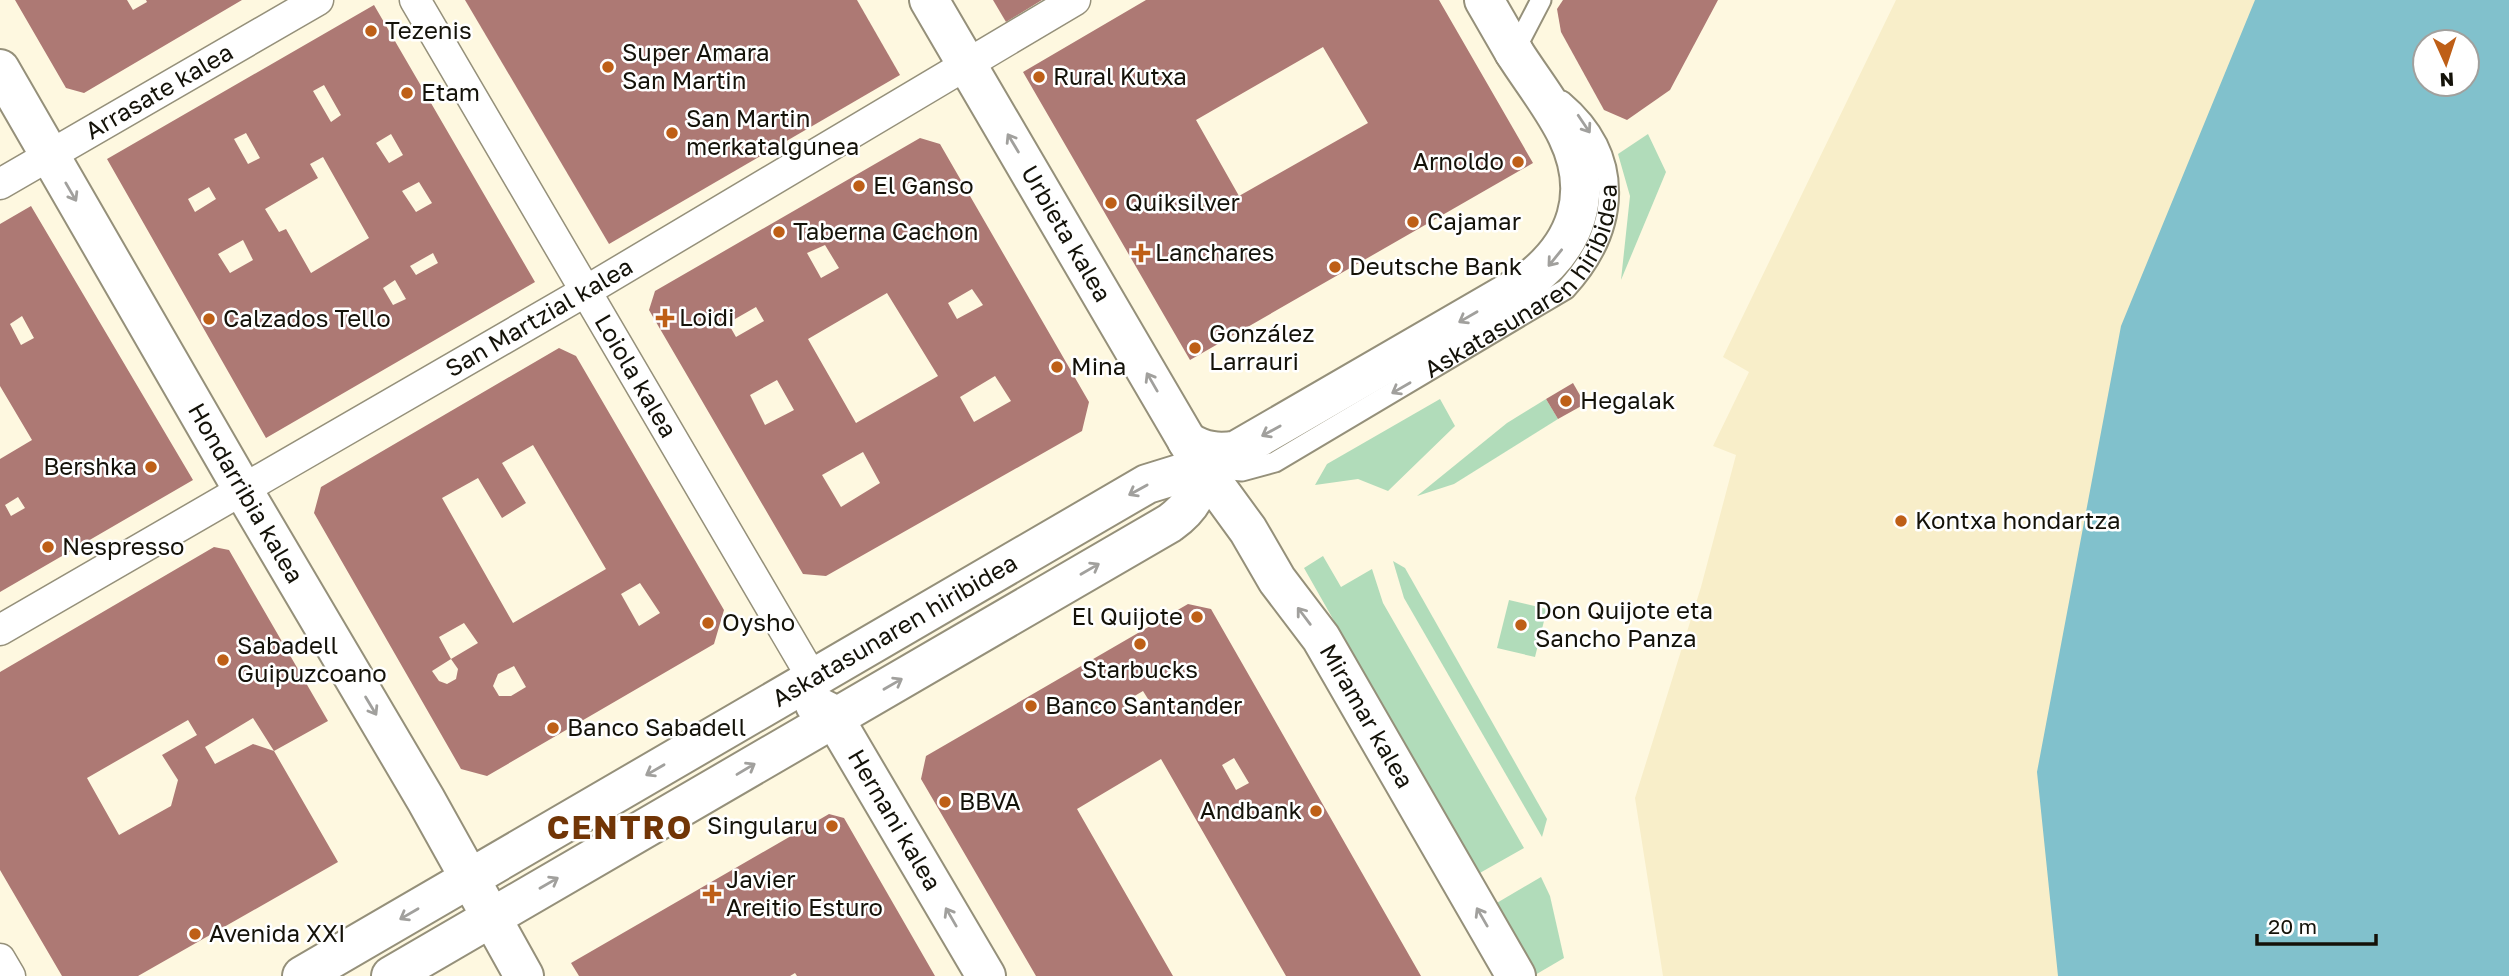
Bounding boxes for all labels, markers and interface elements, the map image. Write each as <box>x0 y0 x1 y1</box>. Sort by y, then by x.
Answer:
place label: Tezenis <box>385 15 472 44</box>
marker: Tezenis <box>363 23 379 39</box>
north arrow <box>2411 28 2481 98</box>
street label: Arrasate kalea <box>80 37 237 145</box>
place label: Super Amara San Martin <box>622 37 769 94</box>
marker: Super Amara San Martin <box>600 59 616 75</box>
place label: Rural Kutxa <box>1053 61 1187 90</box>
marker: Rural Kutxa <box>1031 69 1047 85</box>
text: N <box>2439 69 2455 92</box>
place label: Etam <box>421 77 480 106</box>
marker: Etam <box>399 85 415 101</box>
place label: San Martin merkatalgunea <box>686 103 859 160</box>
one-way arrow <box>1577 114 1591 133</box>
marker: San Martin merkatalgunea <box>664 125 680 141</box>
one-way arrow <box>1005 134 1019 154</box>
place label: Arnoldo <box>1413 146 1504 175</box>
marker: Arnoldo <box>1510 154 1526 170</box>
street label: Urbieta kalea <box>1016 160 1118 306</box>
place label: El Ganso <box>873 170 974 199</box>
marker: El Ganso <box>851 178 867 194</box>
one-way arrow <box>64 182 78 202</box>
street label: Askatasunaren hiribidea <box>1418 184 1622 383</box>
place label: Quiksilver <box>1125 187 1240 216</box>
marker: Quiksilver <box>1103 195 1119 211</box>
place label: Cajamar <box>1427 206 1521 235</box>
marker: Cajamar <box>1405 214 1421 230</box>
place label: Taberna Cachon <box>793 216 979 245</box>
marker: Taberna Cachon <box>771 224 787 240</box>
place label: Lanchares <box>1155 237 1274 266</box>
marker: Lanchares <box>1133 245 1149 261</box>
one-way arrow <box>1547 248 1563 266</box>
street label: San Martzial kalea <box>440 251 637 382</box>
place label: Deutsche Bank <box>1349 251 1522 280</box>
marker: Deutsche Bank <box>1327 259 1343 275</box>
place label: Loidi <box>679 302 734 331</box>
place label: Calzados Tello <box>223 303 391 332</box>
street label: Loiola kalea <box>589 309 684 442</box>
marker: Loidi <box>657 310 673 326</box>
one-way arrow <box>1458 310 1478 324</box>
marker: Calzados Tello <box>201 311 217 327</box>
place label: González Larrauri <box>1209 318 1314 375</box>
marker: González Larrauri <box>1187 340 1203 356</box>
place label: Mina <box>1071 351 1126 380</box>
marker: Mina <box>1049 359 1065 375</box>
one-way arrow <box>1145 372 1158 393</box>
one-way arrow <box>1391 381 1411 395</box>
place label: Hegalak <box>1580 385 1675 414</box>
marker: Hegalak <box>1558 393 1574 409</box>
street label: Hondarribia kalea <box>183 397 310 588</box>
one-way arrow <box>1261 425 1282 438</box>
place label: Bershka <box>43 451 137 480</box>
marker: Bershka <box>143 459 159 475</box>
one-way arrow <box>1128 484 1149 497</box>
place label: Kontxa hondartza <box>1915 505 2121 534</box>
marker: Kontxa hondartza <box>1893 513 1909 529</box>
place label: Nespresso <box>62 531 185 560</box>
marker: Nespresso <box>40 539 56 555</box>
street label: Askatasunaren hiribidea <box>766 547 1022 712</box>
one-way arrow <box>1079 562 1099 576</box>
place label: Don Quijote eta Sancho Panza <box>1535 595 1713 652</box>
place label: El Quijote <box>1072 601 1183 630</box>
place label: Oysho <box>722 607 795 636</box>
one-way arrow <box>1297 607 1312 625</box>
marker: El Quijote <box>1189 609 1205 625</box>
marker: Oysho <box>700 615 716 631</box>
marker: Don Quijote eta Sancho Panza <box>1513 617 1529 633</box>
place label: Sabadell Guipuzcoano <box>237 630 387 687</box>
marker: Starbucks <box>1132 636 1148 652</box>
street label: Miramar kalea <box>1314 638 1420 793</box>
marker: Sabadell Guipuzcoano <box>215 652 231 668</box>
place label: Starbucks <box>1082 654 1198 683</box>
one-way arrow <box>883 676 903 690</box>
place label: Banco Santander <box>1045 690 1242 719</box>
one-way arrow <box>364 696 378 716</box>
marker: Banco Santander <box>1023 698 1039 714</box>
place label: Banco Sabadell <box>567 712 746 741</box>
marker: Banco Sabadell <box>545 720 561 736</box>
street label: Hernani kalea <box>843 744 948 895</box>
one-way arrow <box>736 762 756 776</box>
one-way arrow <box>646 763 666 777</box>
place label: BBVA <box>959 786 1021 815</box>
marker: BBVA <box>937 794 953 810</box>
place label: Andbank <box>1200 795 1302 824</box>
marker: Andbank <box>1308 803 1324 819</box>
district label: CENTRO <box>547 808 693 846</box>
place label: Singularu <box>707 810 818 839</box>
marker: Singularu <box>824 818 840 834</box>
place label: Javier Areitio Esturo <box>726 864 883 921</box>
one-way arrow <box>539 876 559 890</box>
marker: Javier Areitio Esturo <box>704 886 720 902</box>
scale bar <box>2257 902 2376 946</box>
one-way arrow <box>400 907 420 921</box>
one-way arrow <box>944 907 957 928</box>
one-way arrow <box>1475 907 1489 927</box>
text: 20 m <box>2268 913 2317 939</box>
place label: Avenida XXI <box>209 918 346 947</box>
marker: Avenida XXI <box>187 926 203 942</box>

